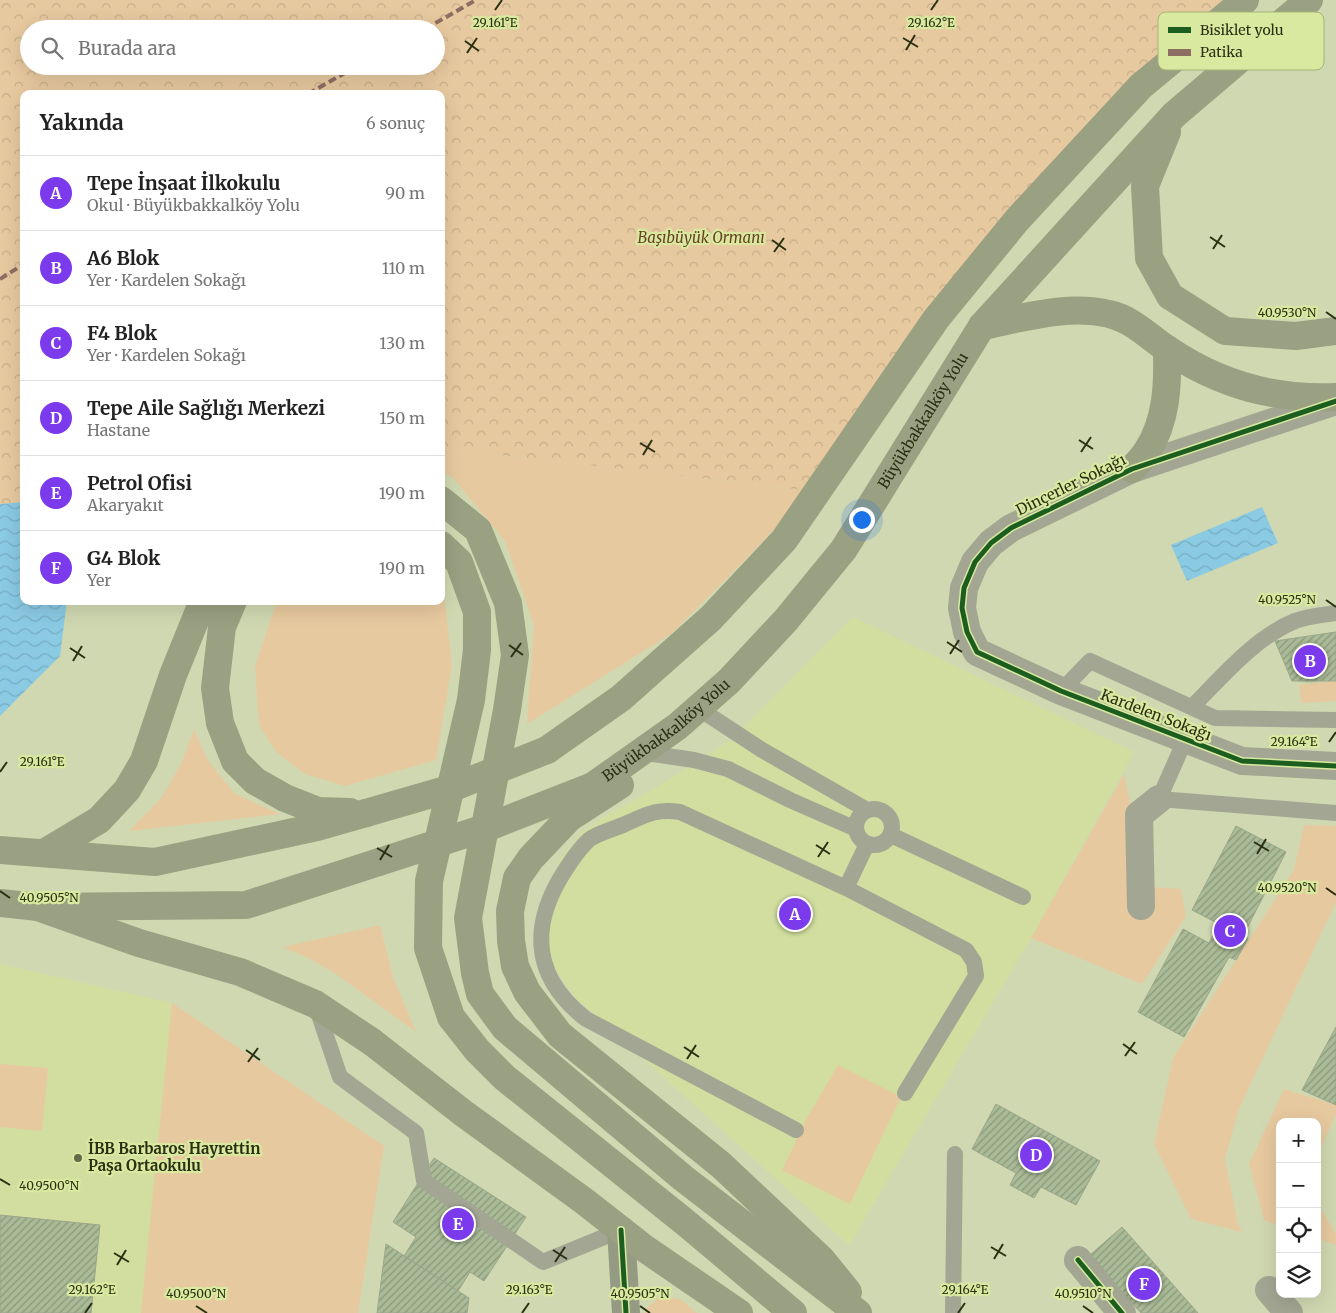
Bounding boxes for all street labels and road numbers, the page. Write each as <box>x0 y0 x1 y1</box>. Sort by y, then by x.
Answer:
street label: Büyükbakkalköy Yolu <box>874 349 972 492</box>
street label: Dinçerler Sokağı <box>1013 450 1129 519</box>
street label: Büyükbakkalköy Yolu <box>598 675 734 786</box>
street label: Kardelen Sokağı <box>1098 685 1214 744</box>

